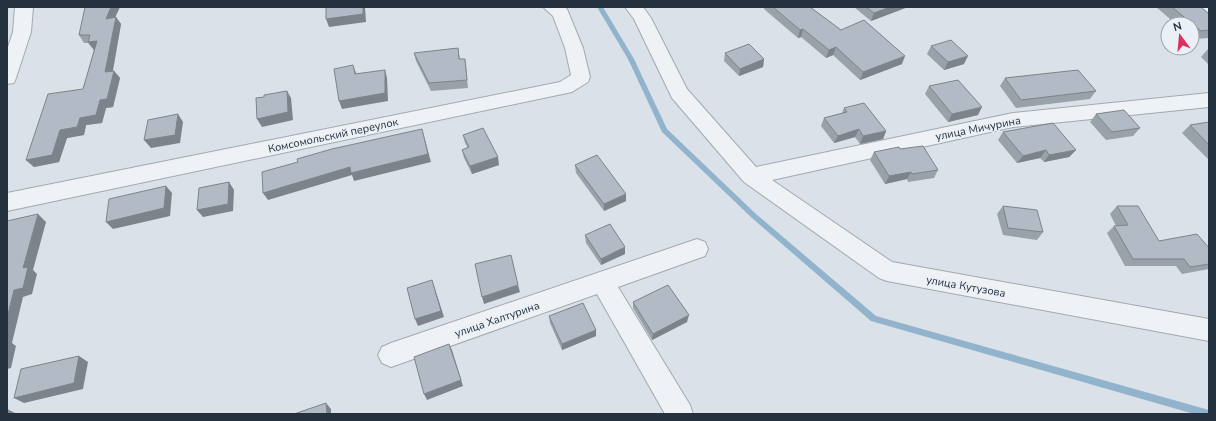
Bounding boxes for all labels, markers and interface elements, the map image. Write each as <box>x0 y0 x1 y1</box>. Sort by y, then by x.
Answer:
north arrow <box>1160 16 1200 56</box>
text: N <box>1171 19 1183 35</box>
street label: улица Мичурина <box>934 113 1022 144</box>
street label: Комсомольский переулок <box>267 114 400 157</box>
street label: улица Кутузова <box>925 272 1007 301</box>
street label: улица Халтурина <box>453 298 542 341</box>

